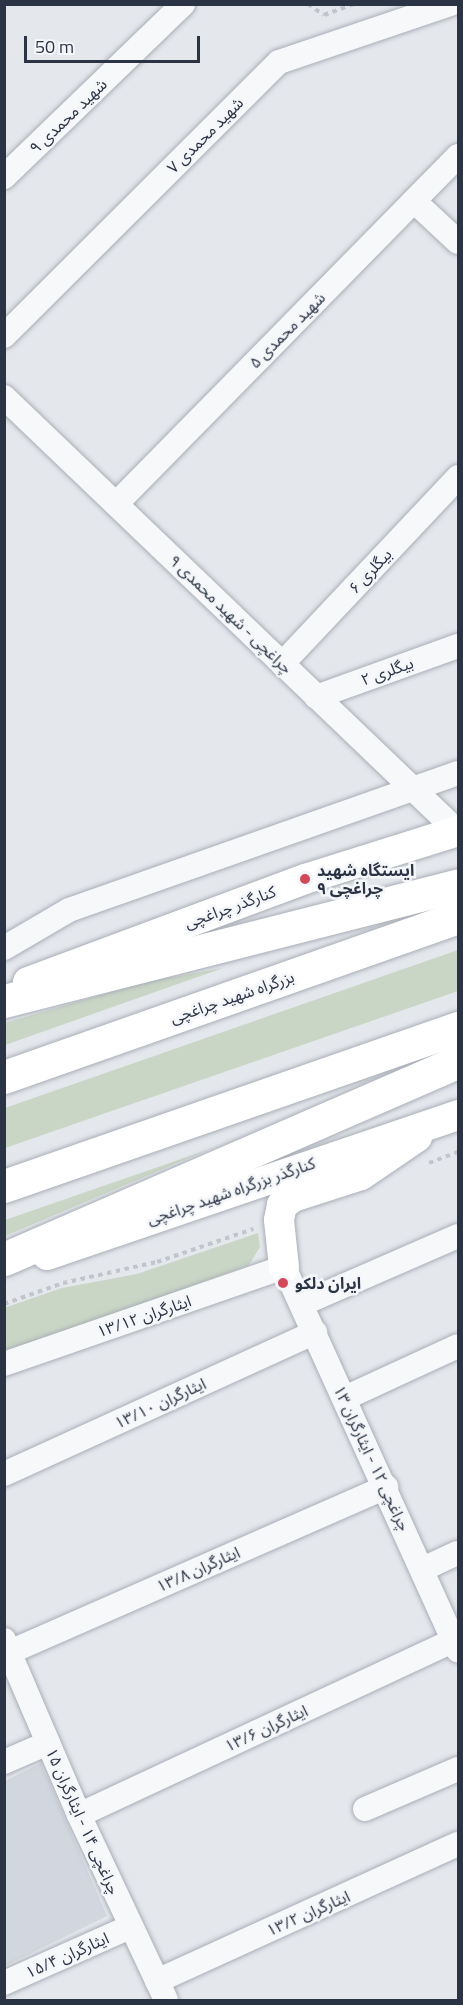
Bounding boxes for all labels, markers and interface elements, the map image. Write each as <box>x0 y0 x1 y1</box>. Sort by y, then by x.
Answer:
scale bar <box>27 24 202 62</box>
text: 50 m <box>35 33 74 60</box>
street label: شهید محمدی ۹ <box>25 74 111 158</box>
street label: شهید محمدی ۷ <box>163 93 247 177</box>
street label: شهید محمدی ۵ <box>245 288 329 372</box>
street label: بیگلری ۶ <box>344 545 396 597</box>
street label: ۹ چراغچی - شهید محمدی <box>166 550 296 678</box>
street label: بیگلری ۲ <box>358 653 416 689</box>
place label: ایستگاه شهید چراغچی ۹ <box>317 860 414 898</box>
marker: ایستگاه شهید چراغچی ۹ <box>298 872 312 886</box>
street label: کنارگذر چراغچی <box>182 882 278 932</box>
street label: بزرگراه شهید چراغچی <box>167 967 297 1027</box>
street label: کنارگذر بزرگراه شهید چراغچی <box>144 1153 318 1229</box>
place label: ایران دلکو <box>295 1273 361 1293</box>
marker: ایران دلکو <box>276 1276 290 1290</box>
street label: ایثارگران ۱۳/۱۲ <box>94 1291 194 1341</box>
street label: ایثارگران ۱۳/۱۰ <box>111 1373 209 1433</box>
street label: چراغچی ۱۲ - ایثارگران ۱۳ <box>330 1382 414 1534</box>
street label: ایثارگران ۱۳/۸ <box>153 1542 243 1596</box>
street label: ایثارگران ۱۳/۶ <box>221 1700 311 1756</box>
street label: چراغچی ۱۴ - ایثارگران ۱۵ <box>42 1745 124 1897</box>
street label: ایثارگران ۱۳/۲ <box>263 1886 353 1940</box>
street label: ایثارگران ۱۵/۴ <box>22 1928 112 1982</box>

